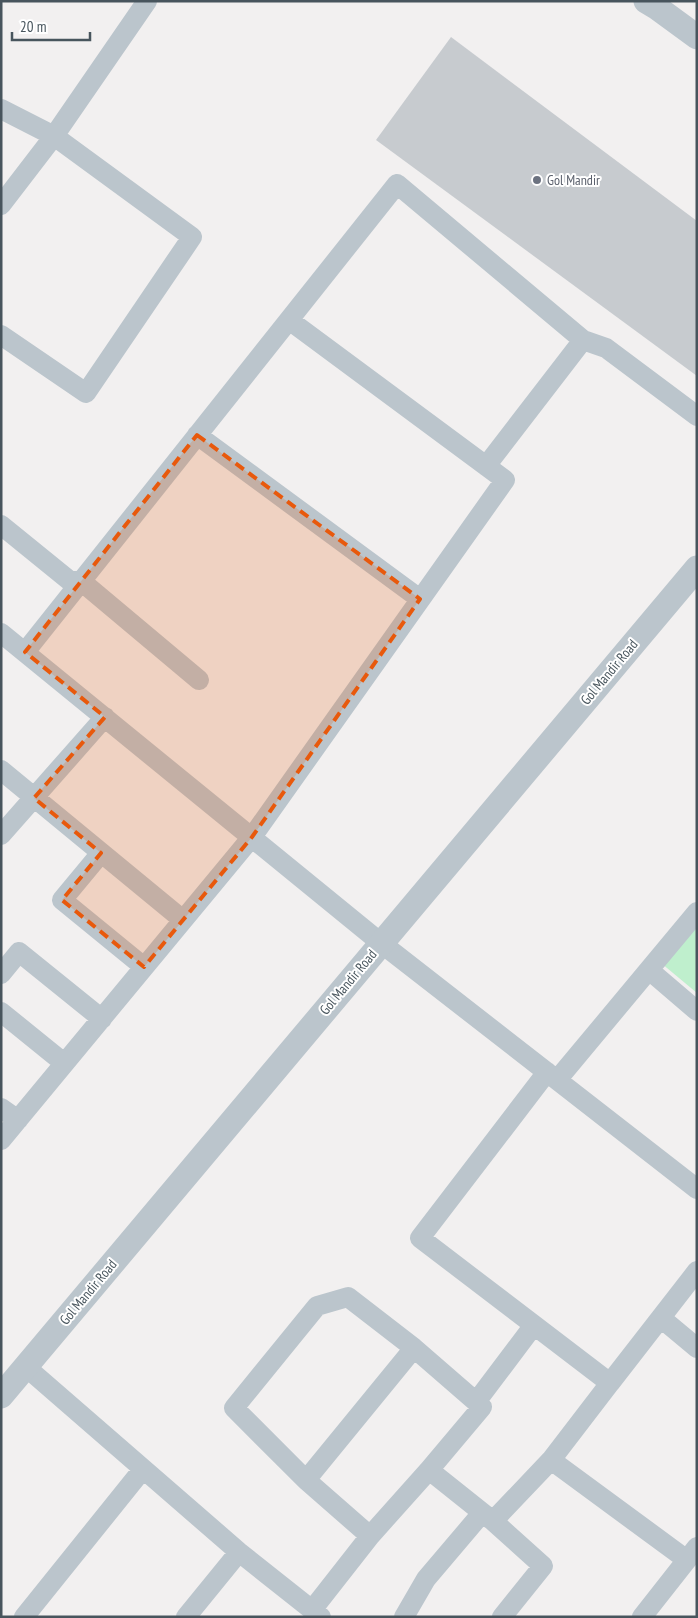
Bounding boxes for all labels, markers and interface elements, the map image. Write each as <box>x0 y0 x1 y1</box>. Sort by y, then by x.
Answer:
scale bar <box>12 10 90 42</box>
text: 20 m <box>20 17 46 36</box>
place label: Gol Mandir <box>547 171 600 189</box>
marker: Gol Mandir <box>531 174 543 186</box>
street label: Gol Mandir Road <box>577 636 641 708</box>
street label: Gol Mandir Road <box>316 946 380 1018</box>
street label: Gol Mandir Road <box>56 1256 120 1328</box>

